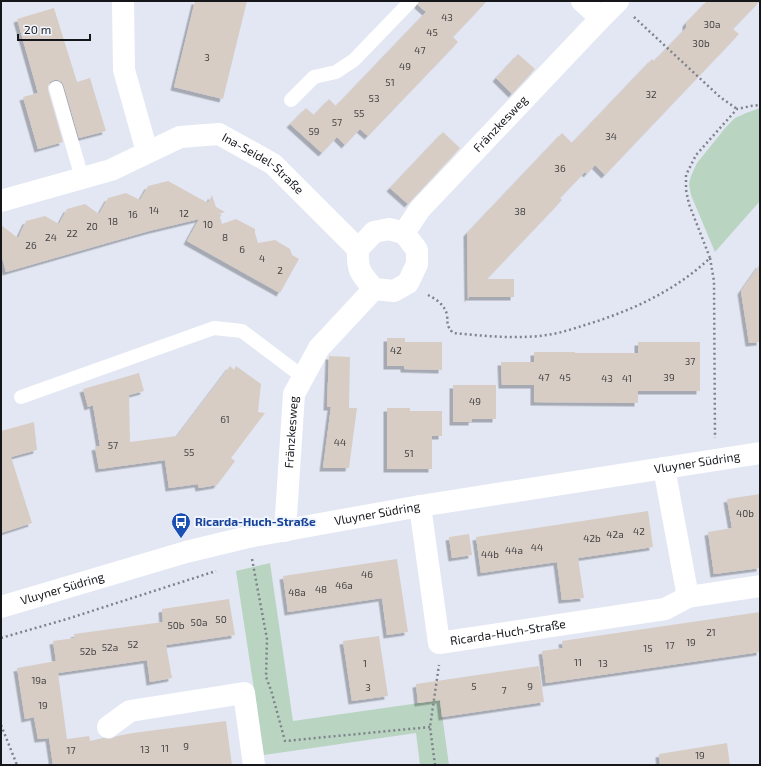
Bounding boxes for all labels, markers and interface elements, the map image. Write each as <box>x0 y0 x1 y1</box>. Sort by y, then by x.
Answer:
house number: 43 <box>441 11 453 23</box>
scale bar <box>18 16 90 42</box>
house number: 30a <box>703 18 721 30</box>
text: 20 m <box>24 22 51 36</box>
house number: 45 <box>426 26 438 38</box>
house number: 30b <box>692 37 710 49</box>
house number: 47 <box>414 44 426 56</box>
house number: 3 <box>204 51 210 63</box>
house number: 49 <box>399 60 411 72</box>
house number: 51 <box>385 76 395 88</box>
house number: 32 <box>645 88 657 100</box>
house number: 53 <box>369 92 379 104</box>
street label: Fränzkesweg <box>470 92 530 154</box>
house number: 55 <box>354 107 364 119</box>
house number: 57 <box>332 116 342 128</box>
house number: 59 <box>308 125 320 137</box>
street label: Ina-Seidel-Straße <box>220 129 307 197</box>
house number: 34 <box>605 130 617 142</box>
house number: 36 <box>554 162 566 174</box>
house number: 14 <box>149 204 159 216</box>
house number: 38 <box>514 205 526 217</box>
house number: 12 <box>179 207 189 219</box>
house number: 16 <box>128 208 138 220</box>
house number: 18 <box>108 215 118 227</box>
house number: 10 <box>203 218 213 230</box>
house number: 20 <box>86 220 98 232</box>
house number: 22 <box>66 227 78 239</box>
house number: 24 <box>45 231 57 243</box>
house number: 8 <box>222 231 228 243</box>
house number: 26 <box>25 239 37 251</box>
house number: 6 <box>239 243 245 255</box>
house number: 4 <box>259 252 265 264</box>
house number: 2 <box>277 264 283 276</box>
house number: 42 <box>390 344 402 356</box>
house number: 37 <box>685 355 695 367</box>
house number: 47 <box>538 371 550 383</box>
house number: 45 <box>559 371 571 383</box>
house number: 39 <box>663 371 675 383</box>
house number: 43 <box>601 372 613 384</box>
house number: 41 <box>622 372 632 384</box>
street label: Fränzkesweg <box>281 395 300 469</box>
house number: 49 <box>469 395 481 407</box>
house number: 61 <box>220 413 230 425</box>
house number: 44 <box>334 436 346 448</box>
house number: 57 <box>108 439 118 451</box>
house number: 55 <box>184 446 194 458</box>
house number: 51 <box>404 447 414 459</box>
street label: Vluyner Südring <box>653 448 741 475</box>
street label: Vluyner Südring <box>333 498 421 527</box>
house number: 40b <box>736 507 754 519</box>
bus stop icon: Ricarda-Huch-Straße <box>170 511 192 539</box>
place label: Ricarda-Huch-Straße <box>195 514 316 528</box>
house number: 42 <box>633 525 645 537</box>
house number: 42a <box>606 528 624 540</box>
house number: 42b <box>583 532 601 544</box>
house number: 44 <box>531 541 543 553</box>
house number: 44a <box>505 544 523 556</box>
house number: 44b <box>481 548 499 560</box>
house number: 46 <box>361 568 373 580</box>
street label: Vluyner Südring <box>18 569 106 607</box>
house number: 46a <box>335 579 353 591</box>
house number: 48 <box>315 583 327 595</box>
house number: 48a <box>288 586 306 598</box>
house number: 50 <box>215 613 227 625</box>
house number: 50a <box>191 616 207 628</box>
street label: Ricarda-Huch-Straße <box>449 616 566 647</box>
house number: 50b <box>167 619 185 631</box>
house number: 21 <box>706 626 716 638</box>
house number: 19 <box>686 636 696 648</box>
house number: 52 <box>128 638 139 650</box>
house number: 17 <box>665 639 675 651</box>
house number: 52a <box>102 641 118 653</box>
house number: 15 <box>643 642 653 654</box>
house number: 52b <box>80 645 97 657</box>
house number: 11 <box>574 656 582 668</box>
house number: 1 <box>363 657 367 669</box>
house number: 13 <box>598 657 608 669</box>
house number: 19a <box>31 674 47 686</box>
house number: 5 <box>471 680 477 692</box>
house number: 9 <box>527 680 533 692</box>
house number: 3 <box>365 681 371 693</box>
house number: 7 <box>501 684 507 696</box>
house number: 19 <box>38 699 48 711</box>
house number: 9 <box>183 740 189 752</box>
house number: 11 <box>161 742 169 754</box>
house number: 13 <box>140 743 150 755</box>
house number: 17 <box>66 744 76 756</box>
house number: 19 <box>695 749 705 761</box>

